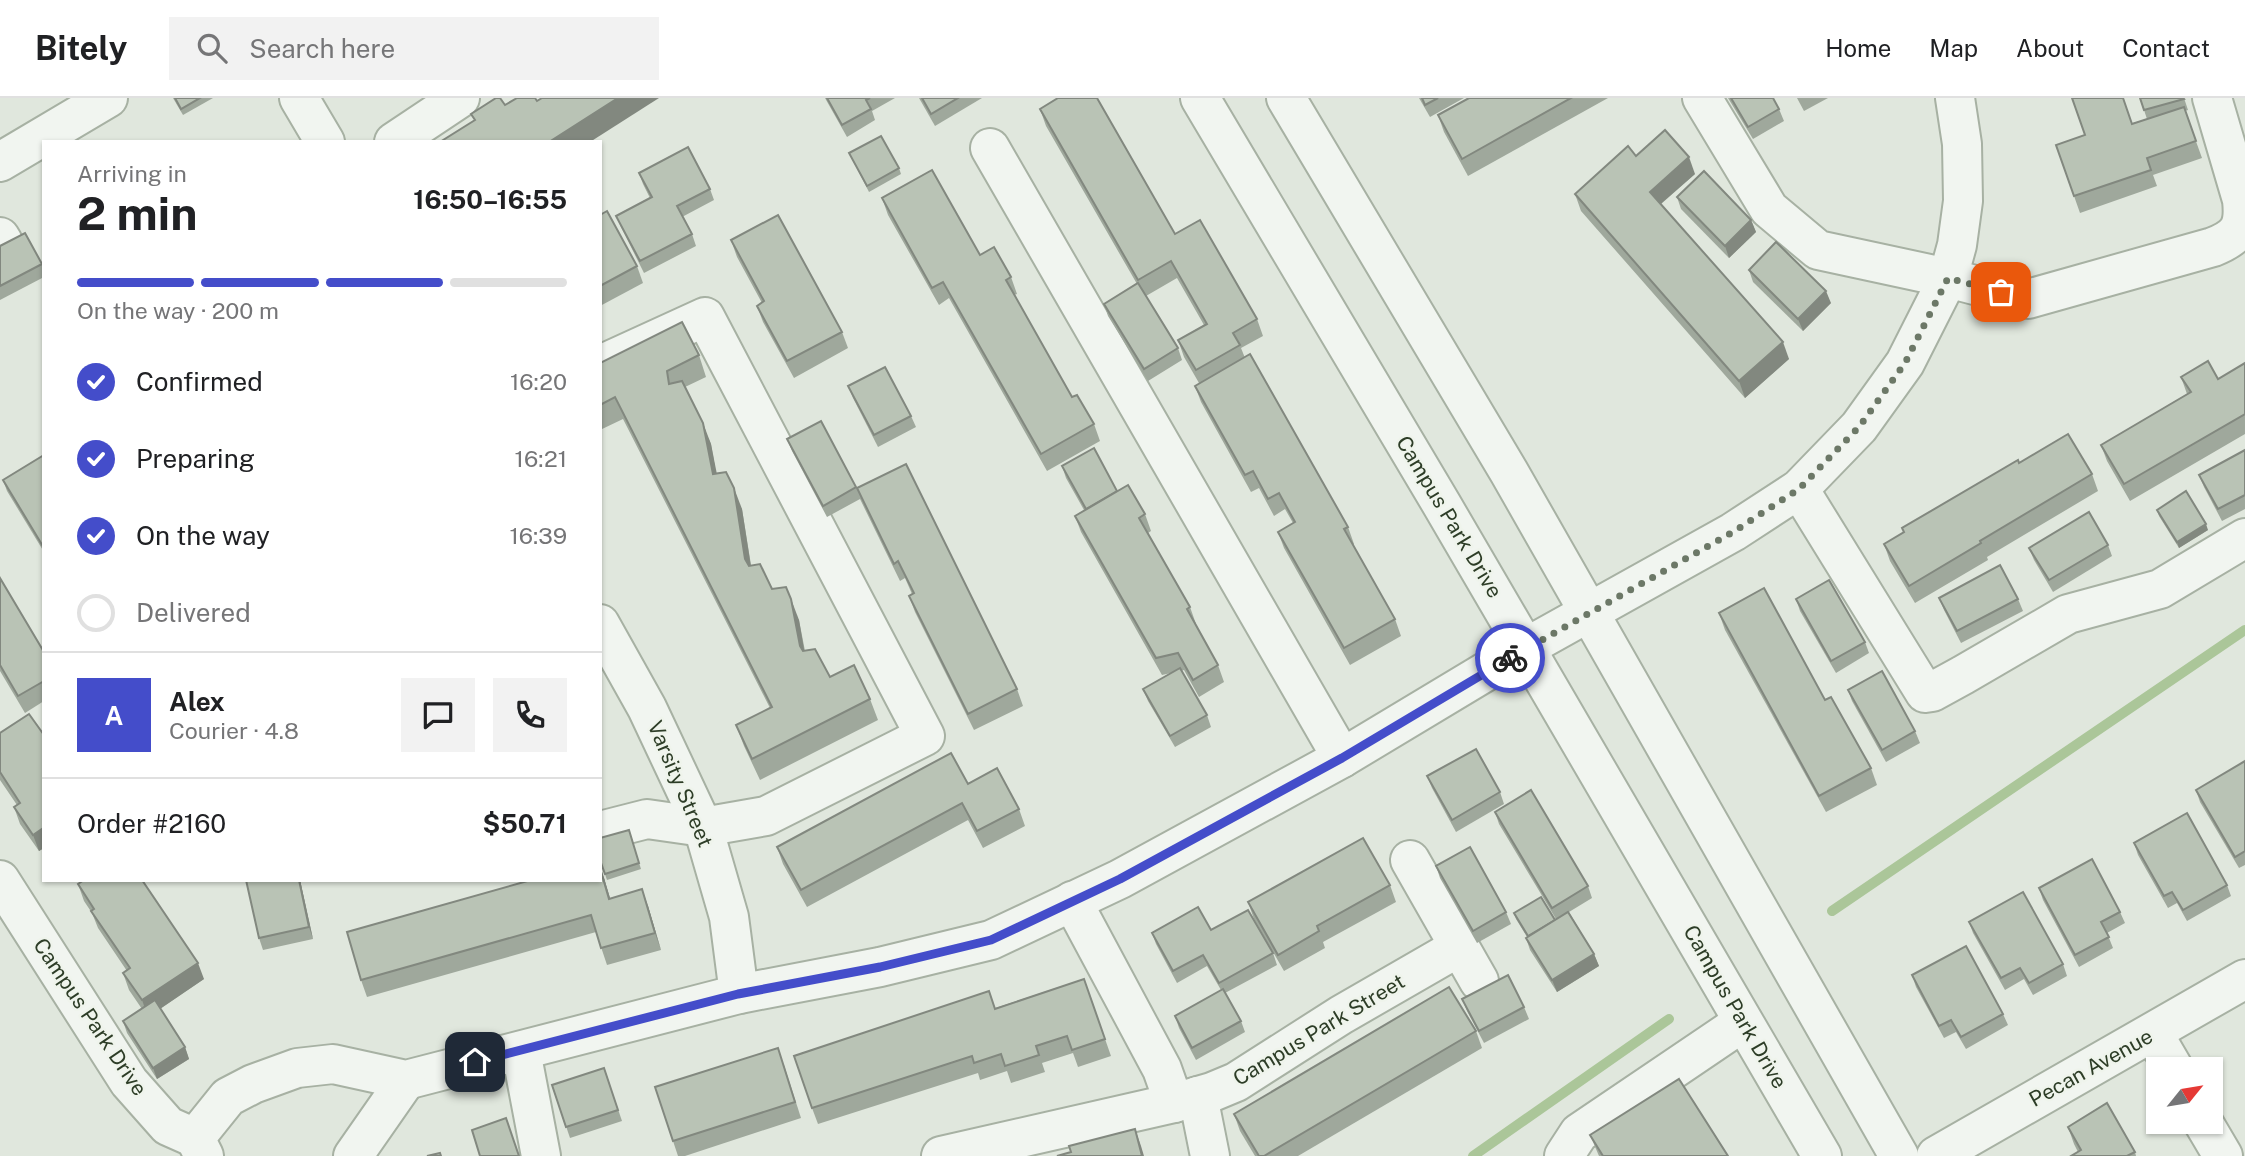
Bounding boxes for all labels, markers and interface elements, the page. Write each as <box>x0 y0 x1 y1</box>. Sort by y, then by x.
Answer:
search box <box>169 17 659 80</box>
text: Bitely <box>35 29 127 67</box>
icon: search <box>193 29 231 67</box>
text: Search here <box>249 33 395 64</box>
text: Home <box>1825 34 1891 62</box>
text: Map <box>1929 34 1978 62</box>
text: About <box>2016 34 2084 62</box>
text: Contact <box>2122 34 2210 62</box>
text: Arriving in <box>77 160 187 187</box>
text: 16:50–16:55 <box>413 184 567 215</box>
text: 2 min <box>77 186 197 240</box>
pin <box>1971 262 2031 322</box>
icon: bag <box>1982 273 2020 311</box>
text: On the way · 200 m <box>77 297 279 324</box>
icon: check <box>77 363 115 401</box>
text: Confirmed <box>136 366 263 397</box>
text: 16:20 <box>510 368 567 395</box>
street label: Campus Park Drive <box>1391 431 1508 602</box>
icon: check <box>77 440 115 478</box>
text: Preparing <box>136 443 255 474</box>
text: 16:21 <box>515 445 567 472</box>
icon: check <box>77 517 115 555</box>
text: On the way <box>136 520 270 551</box>
text: 16:39 <box>509 522 567 549</box>
text: Delivered <box>136 597 251 628</box>
courier <box>1475 623 1545 693</box>
icon: bike <box>1491 639 1529 677</box>
button: chat <box>401 678 475 752</box>
button: phone <box>493 678 567 752</box>
text: Alex <box>169 686 225 717</box>
text: A <box>105 700 123 731</box>
text: Courier · 4.8 <box>169 717 299 744</box>
street label: Varsity Street <box>643 717 718 851</box>
text: Order #2160 <box>77 808 226 839</box>
text: $50.71 <box>482 808 567 839</box>
street label: Campus Park Drive <box>1678 921 1792 1093</box>
street label: Campus Park Drive <box>28 933 152 1100</box>
street label: Campus Park Street <box>1228 968 1409 1091</box>
street label: Pecan Avenue <box>2025 1023 2157 1112</box>
pin <box>445 1032 505 1092</box>
icon: home <box>456 1043 494 1081</box>
north arrow <box>2146 1057 2222 1134</box>
map controls <box>2146 1057 2223 1134</box>

